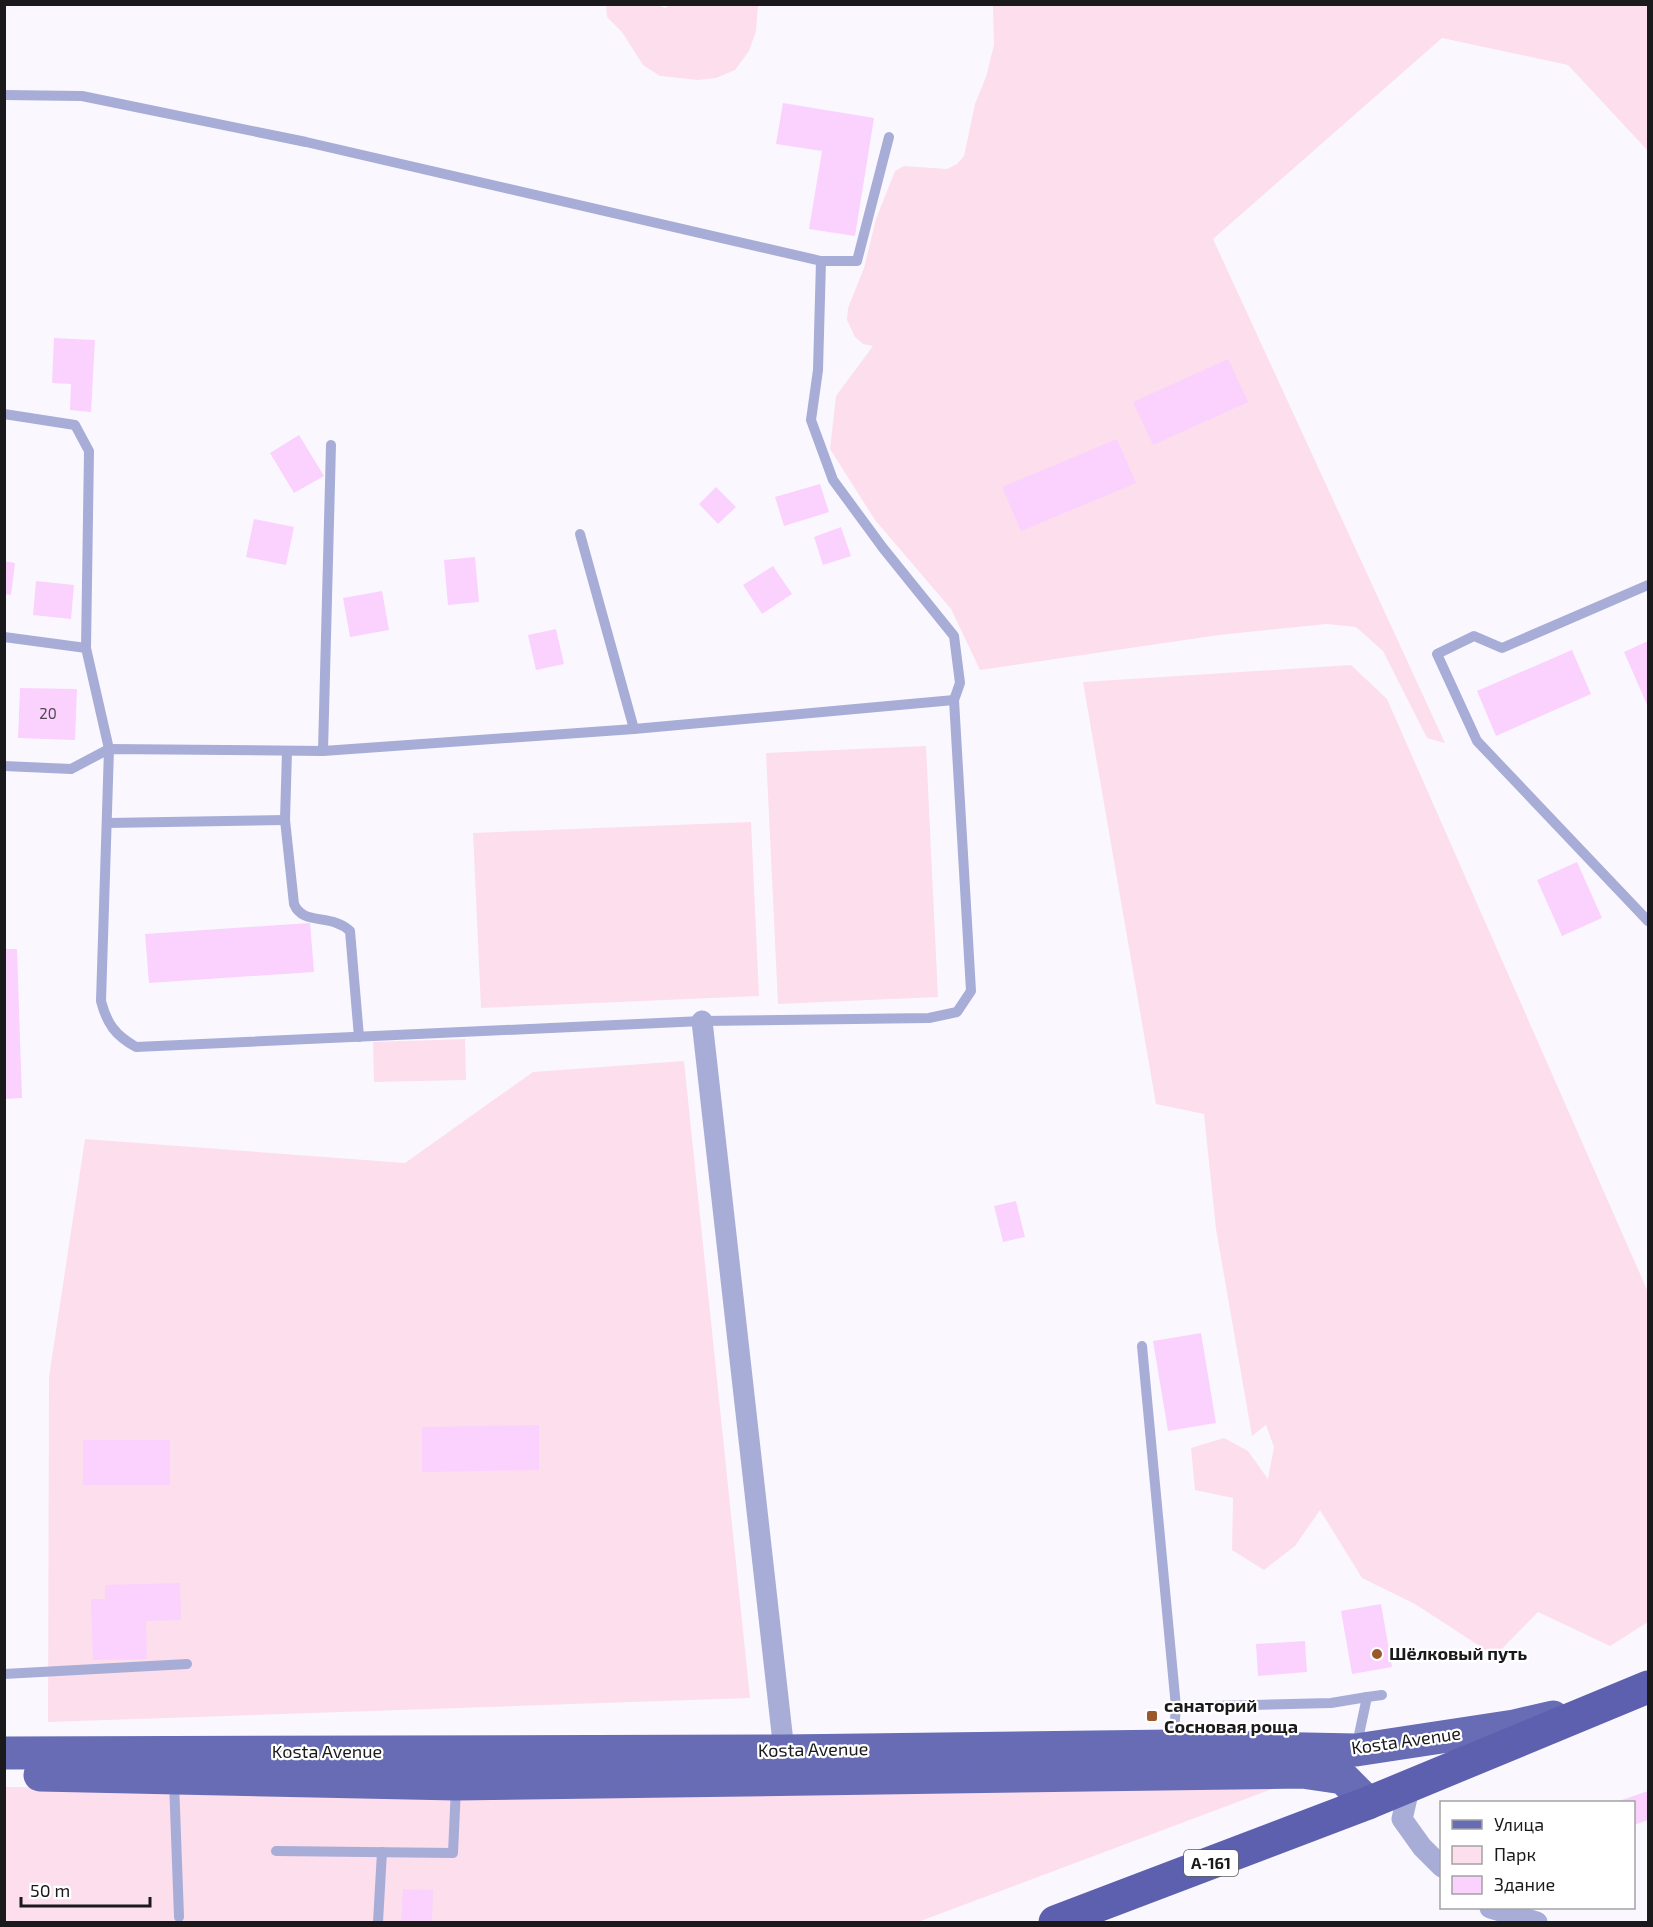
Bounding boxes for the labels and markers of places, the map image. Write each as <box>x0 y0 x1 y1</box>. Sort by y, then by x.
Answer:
place label: Шёлковый путь <box>1389 1642 1528 1664</box>
marker: Шёлковый путь <box>1370 1647 1384 1661</box>
place label: санаторий Сосновая роща <box>1164 1694 1298 1737</box>
marker: санаторий Сосновая роща <box>1145 1709 1159 1723</box>

